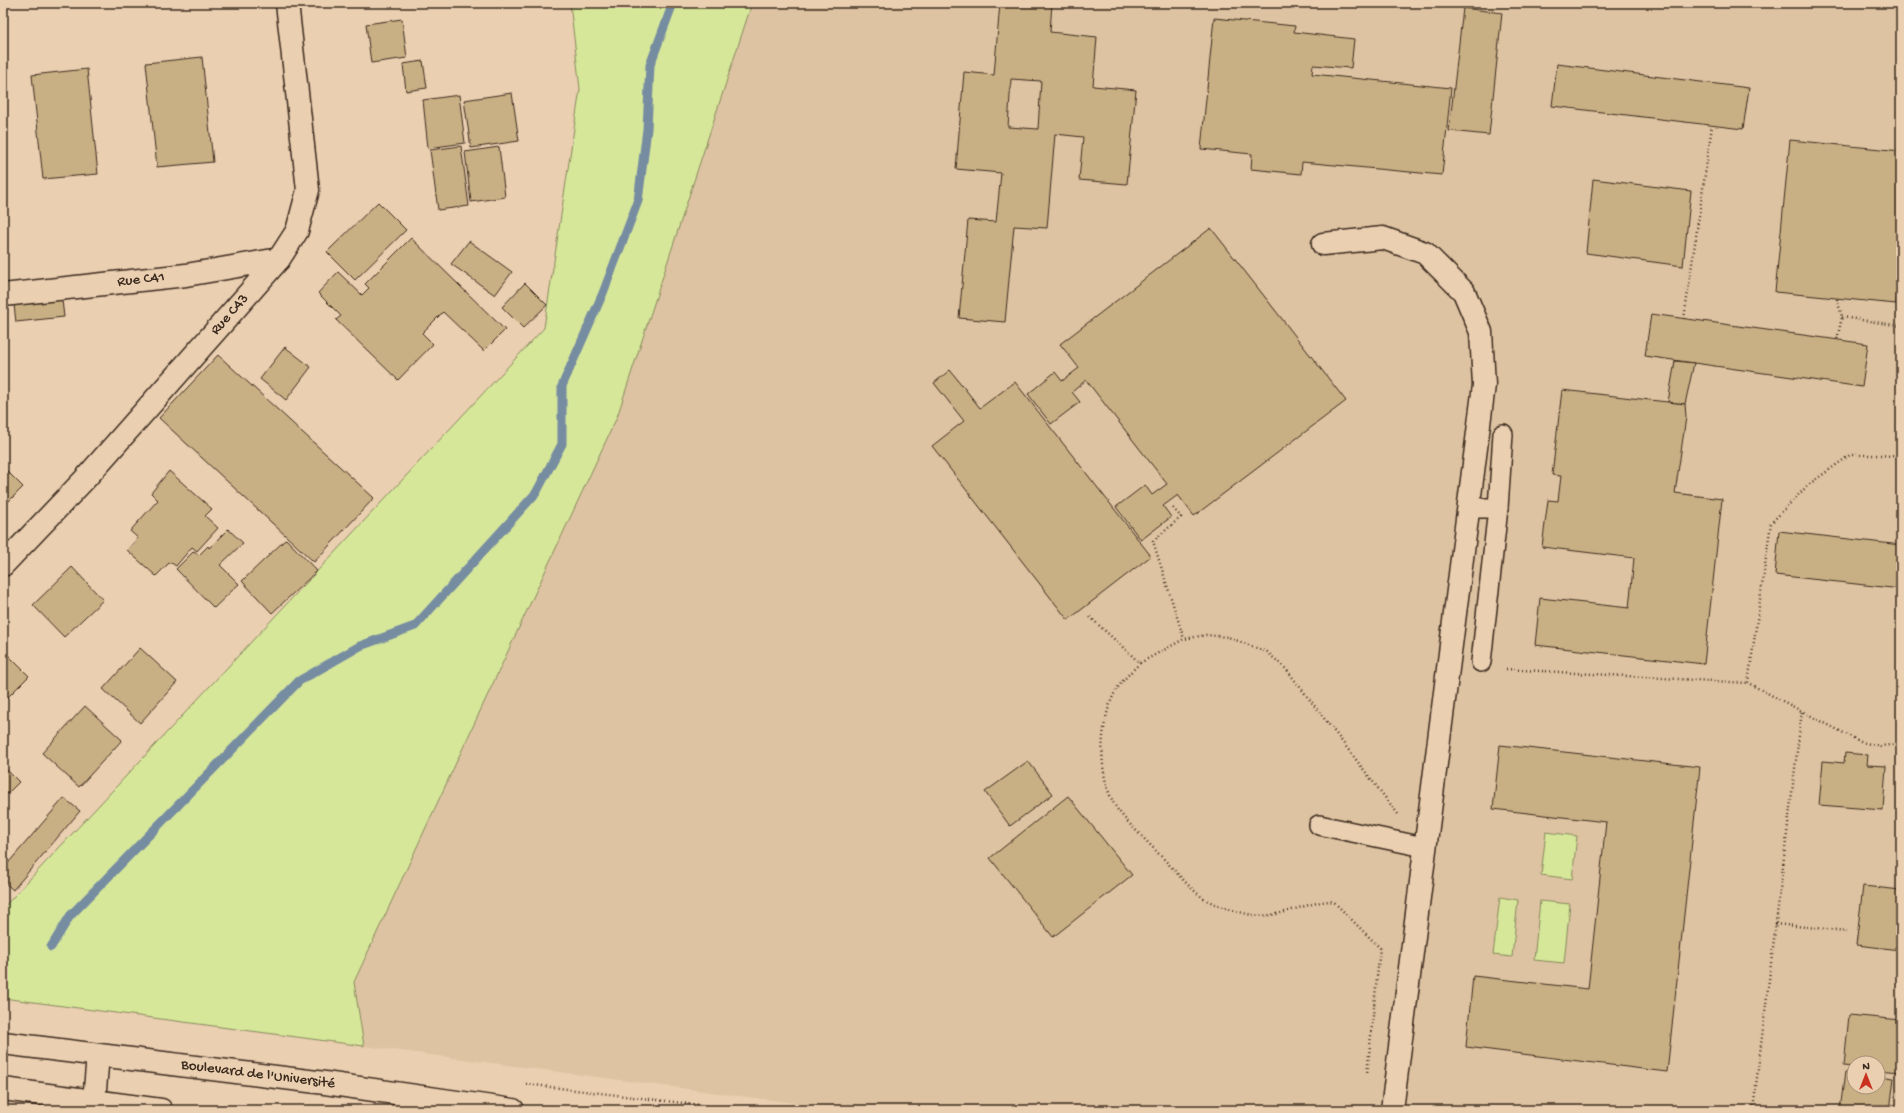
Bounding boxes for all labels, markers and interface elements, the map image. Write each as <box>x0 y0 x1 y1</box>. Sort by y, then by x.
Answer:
street label: Rue C41 <box>117 268 166 291</box>
street label: Rue C43 <box>207 290 253 339</box>
north arrow <box>1846 1055 1886 1095</box>
street label: Boulevard de l'Université <box>179 1056 336 1093</box>
text: N <box>1862 1061 1870 1073</box>

